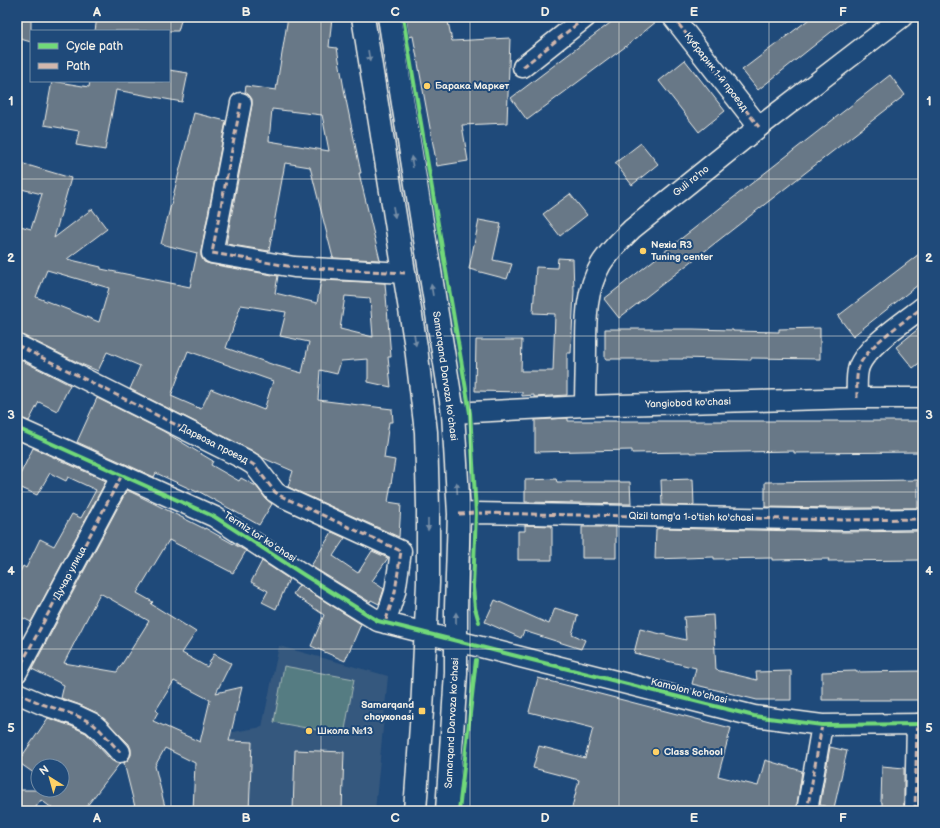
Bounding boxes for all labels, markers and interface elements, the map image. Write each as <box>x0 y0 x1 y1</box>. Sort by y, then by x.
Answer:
text: A <box>92 4 101 20</box>
text: B <box>241 4 251 20</box>
text: C <box>390 4 400 20</box>
text: D <box>540 4 550 20</box>
text: E <box>690 4 699 20</box>
text: F <box>839 4 847 20</box>
legend <box>30 30 170 82</box>
street label: Кубрарик 1-й проезд <box>682 30 750 114</box>
text: Cycle path <box>66 39 123 54</box>
one-way arrow <box>366 49 372 62</box>
text: Path <box>66 59 91 74</box>
place label: Барака Маркет <box>435 80 510 92</box>
marker: Барака Маркет <box>422 81 432 91</box>
text: 1 <box>8 93 14 109</box>
text: 1 <box>926 93 932 109</box>
one-way arrow <box>408 156 414 168</box>
street label: Guli ra'no <box>671 163 712 199</box>
one-way arrow <box>391 205 397 218</box>
place label: Nexia R3 Tuning center <box>651 239 714 263</box>
marker: Nexia R3 Tuning center <box>638 246 648 256</box>
text: 2 <box>7 250 15 266</box>
text: 2 <box>925 250 933 266</box>
one-way arrow <box>429 284 435 296</box>
street label: Samarqand Darvoza koʻchasi <box>430 310 460 442</box>
one-way arrow <box>412 334 418 346</box>
street label: Yangiobod ko'chasi <box>644 396 731 411</box>
text: 3 <box>7 407 15 423</box>
text: 3 <box>925 407 933 423</box>
street label: Дарвоза проезд <box>178 422 250 466</box>
one-way arrow <box>454 482 461 494</box>
street label: Termiz tor koʻchasi <box>222 509 298 565</box>
street label: Qizil tamg'a 1-o'tish ko'chasi <box>628 510 754 524</box>
one-way arrow <box>425 519 431 532</box>
street label: Дучар улица <box>51 544 89 602</box>
text: 4 <box>7 563 15 579</box>
text: 4 <box>925 563 933 579</box>
one-way arrow <box>453 611 459 624</box>
street label: Samarqand Darvoza koʻchasi <box>443 657 461 789</box>
street label: Kamolon ko'chasi <box>650 676 728 706</box>
place label: Samarqand choyxonasi <box>361 699 414 723</box>
marker: Samarqand choyxonasi <box>417 706 427 716</box>
text: 5 <box>7 720 15 736</box>
text: 5 <box>925 720 933 736</box>
place label: Школа №13 <box>317 725 373 737</box>
marker: Школа №13 <box>304 726 314 736</box>
place label: Class School <box>664 746 723 758</box>
marker: Class School <box>651 747 661 757</box>
north arrow <box>30 758 70 798</box>
text: N <box>37 763 51 778</box>
text: A <box>92 810 101 826</box>
text: B <box>241 810 251 826</box>
text: C <box>390 810 400 826</box>
text: D <box>540 810 550 826</box>
text: E <box>690 810 699 826</box>
text: F <box>839 810 847 826</box>

